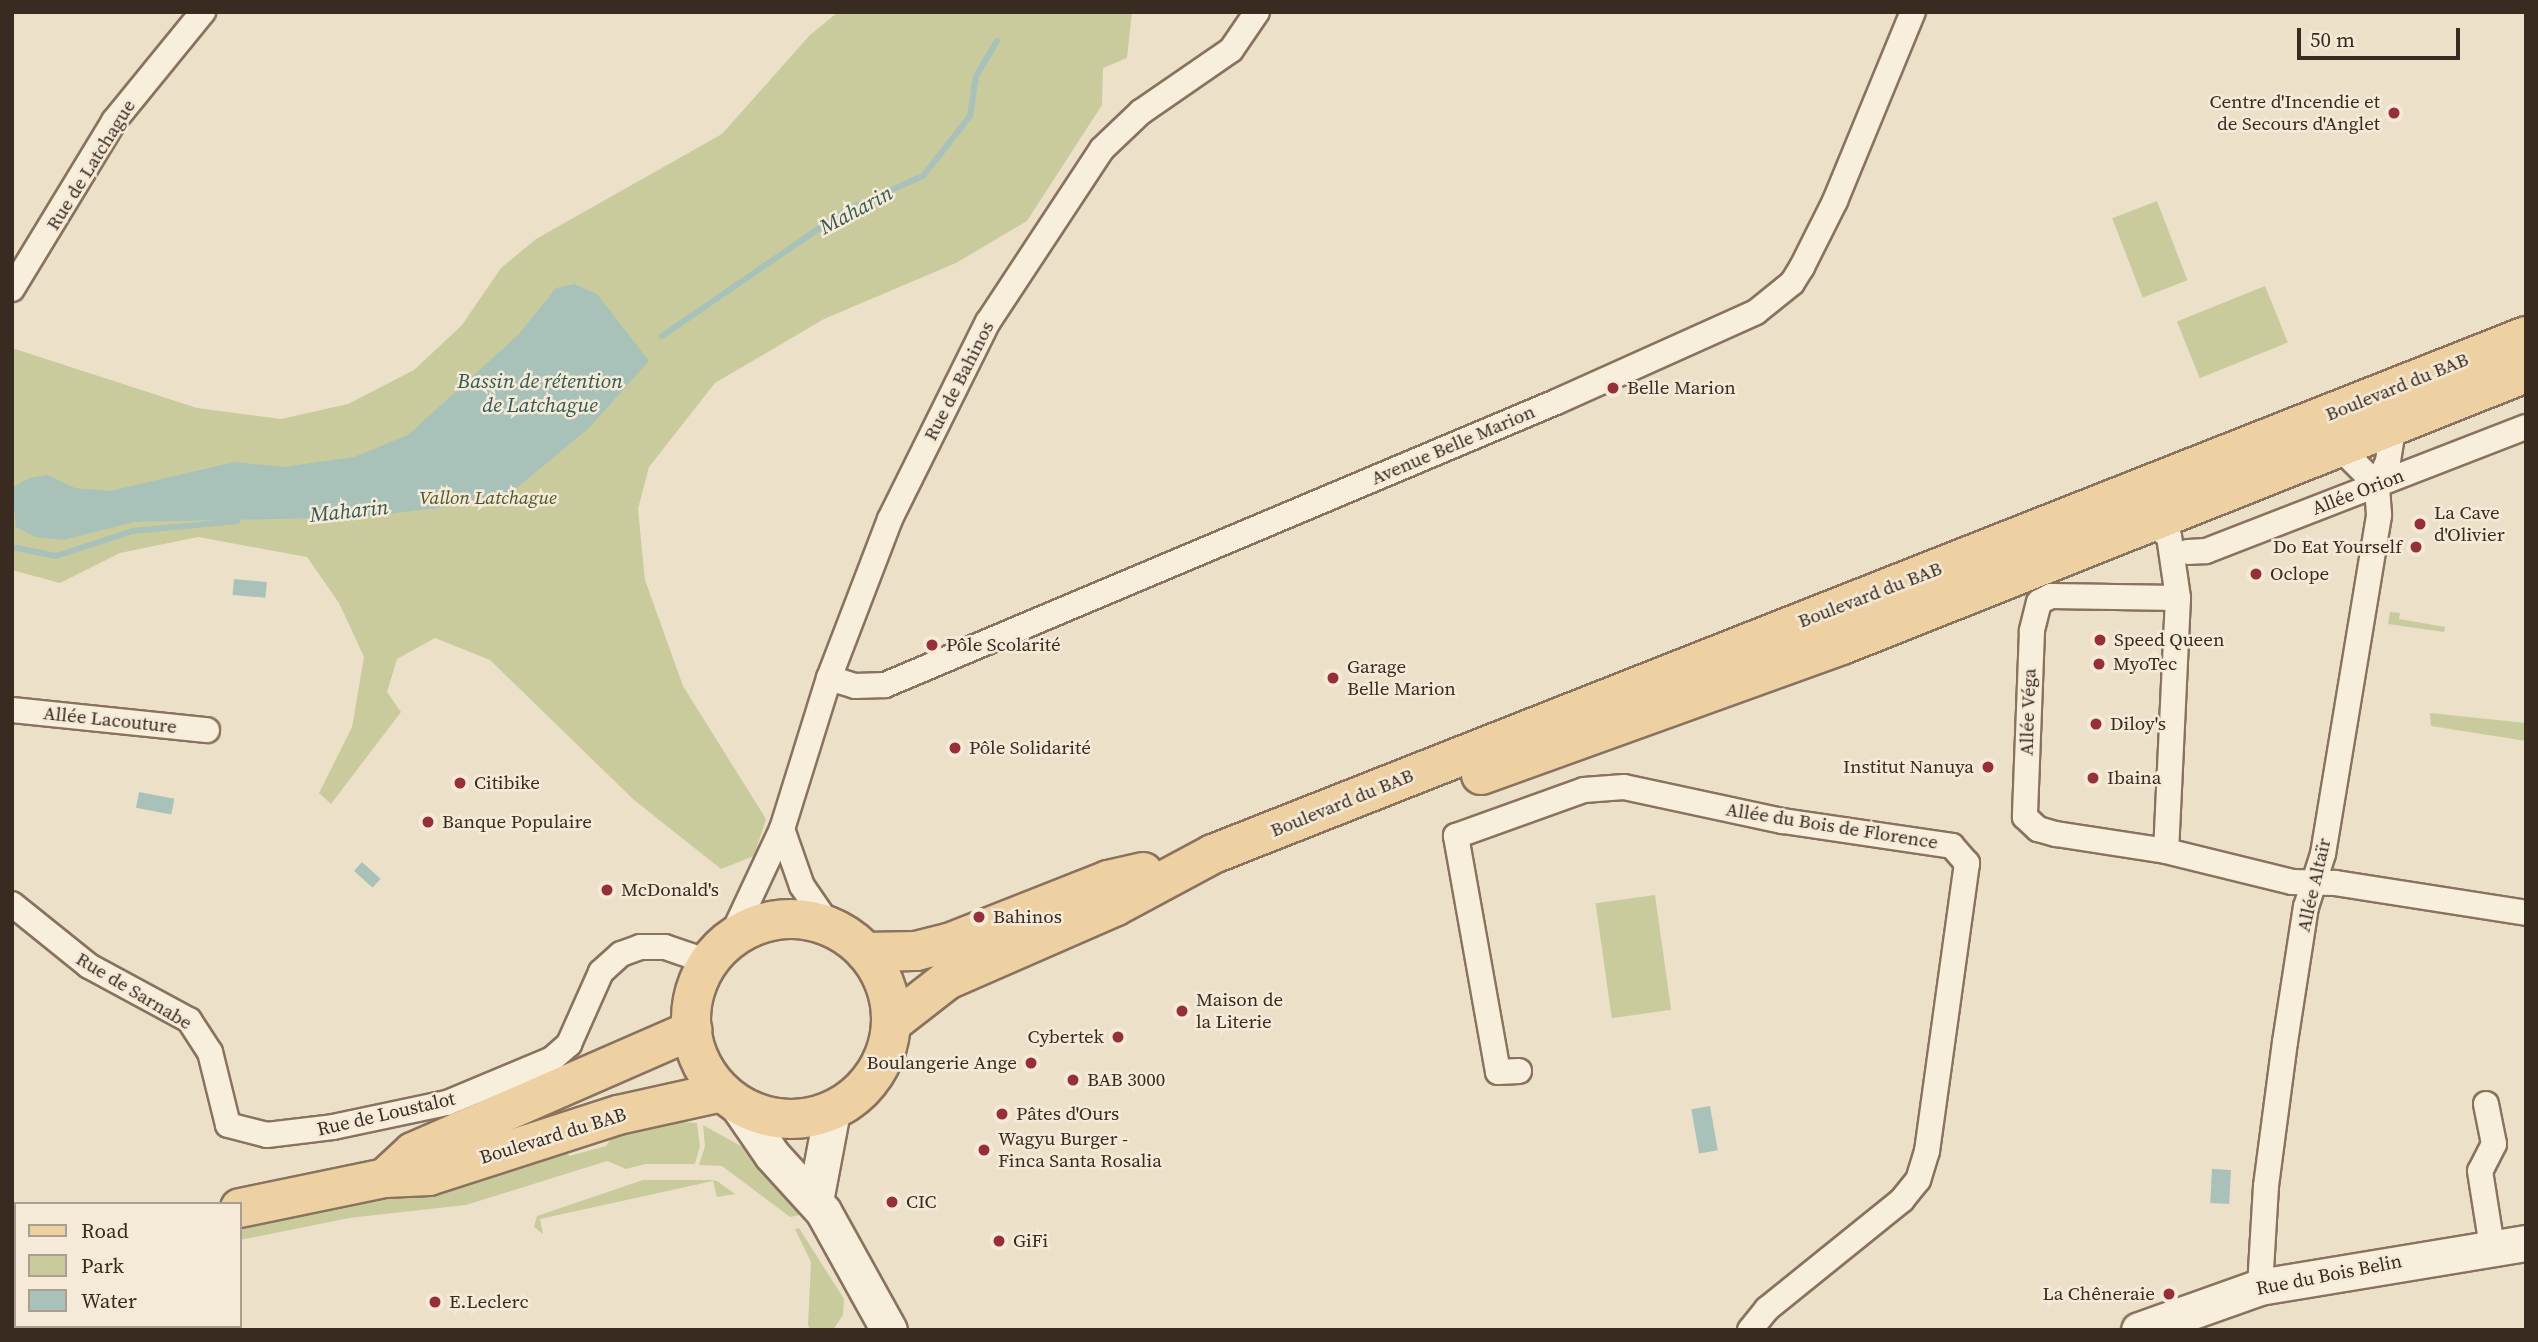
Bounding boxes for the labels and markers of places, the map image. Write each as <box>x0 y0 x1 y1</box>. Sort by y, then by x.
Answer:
place label: Centre d'Incendie et de Secours d'Anglet <box>2209 91 2380 135</box>
marker: Centre d'Incendie et de Secours d'Anglet <box>2386 105 2402 121</box>
place label: Belle Marion <box>1627 377 1736 399</box>
marker: Belle Marion <box>1605 380 1621 396</box>
place label: La Cave d'Olivier <box>2434 502 2505 546</box>
marker: La Cave d'Olivier <box>2412 516 2428 532</box>
place label: Do Eat Yourself <box>2272 536 2402 558</box>
marker: Do Eat Yourself <box>2408 539 2424 555</box>
place label: Oclope <box>2270 563 2329 585</box>
marker: Oclope <box>2248 566 2264 582</box>
place label: Speed Queen <box>2114 629 2224 651</box>
marker: Speed Queen <box>2092 632 2108 648</box>
place label: Pôle Scolarité <box>946 634 1061 656</box>
marker: Pôle Scolarité <box>924 637 940 653</box>
place label: MyoTec <box>2113 653 2177 675</box>
place label: Garage Belle Marion <box>1347 656 1456 700</box>
marker: MyoTec <box>2091 656 2107 672</box>
marker: Garage Belle Marion <box>1325 670 1341 686</box>
place label: Diloy's <box>2110 713 2166 735</box>
marker: Diloy's <box>2088 716 2104 732</box>
place label: Pôle Solidarité <box>969 737 1091 759</box>
marker: Pôle Solidarité <box>947 740 963 756</box>
place label: Institut Nanuya <box>1843 756 1974 778</box>
marker: Institut Nanuya <box>1980 759 1996 775</box>
place label: Ibaina <box>2107 767 2162 789</box>
marker: Ibaina <box>2085 770 2101 786</box>
place label: Citibike <box>474 772 540 794</box>
marker: Citibike <box>452 775 468 791</box>
place label: Banque Populaire <box>442 811 592 833</box>
marker: Banque Populaire <box>420 814 436 830</box>
place label: McDonald's <box>621 879 719 901</box>
marker: McDonald's <box>599 882 615 898</box>
place label: Bahinos <box>993 906 1062 928</box>
marker: Bahinos <box>971 909 987 925</box>
place label: Maison de la Literie <box>1196 989 1283 1033</box>
marker: Maison de la Literie <box>1174 1003 1190 1019</box>
place label: Cybertek <box>1028 1026 1104 1048</box>
marker: Cybertek <box>1110 1029 1126 1045</box>
place label: Boulangerie Ange <box>867 1052 1017 1074</box>
marker: Boulangerie Ange <box>1023 1055 1039 1071</box>
place label: BAB 3000 <box>1087 1069 1165 1091</box>
marker: BAB 3000 <box>1065 1072 1081 1088</box>
place label: Pâtes d'Ours <box>1016 1103 1119 1125</box>
marker: Pâtes d'Ours <box>994 1106 1010 1122</box>
place label: Wagyu Burger - Finca Santa Rosalia <box>998 1128 1162 1172</box>
marker: Wagyu Burger - Finca Santa Rosalia <box>976 1142 992 1158</box>
place label: CIC <box>906 1191 937 1213</box>
marker: CIC <box>884 1194 900 1210</box>
place label: GiFi <box>1013 1230 1048 1252</box>
marker: GiFi <box>991 1233 1007 1249</box>
place label: La Chêneraie <box>2042 1283 2155 1305</box>
marker: La Chêneraie <box>2161 1286 2177 1302</box>
place label: E.Leclerc <box>449 1291 529 1313</box>
marker: E.Leclerc <box>427 1294 443 1310</box>

